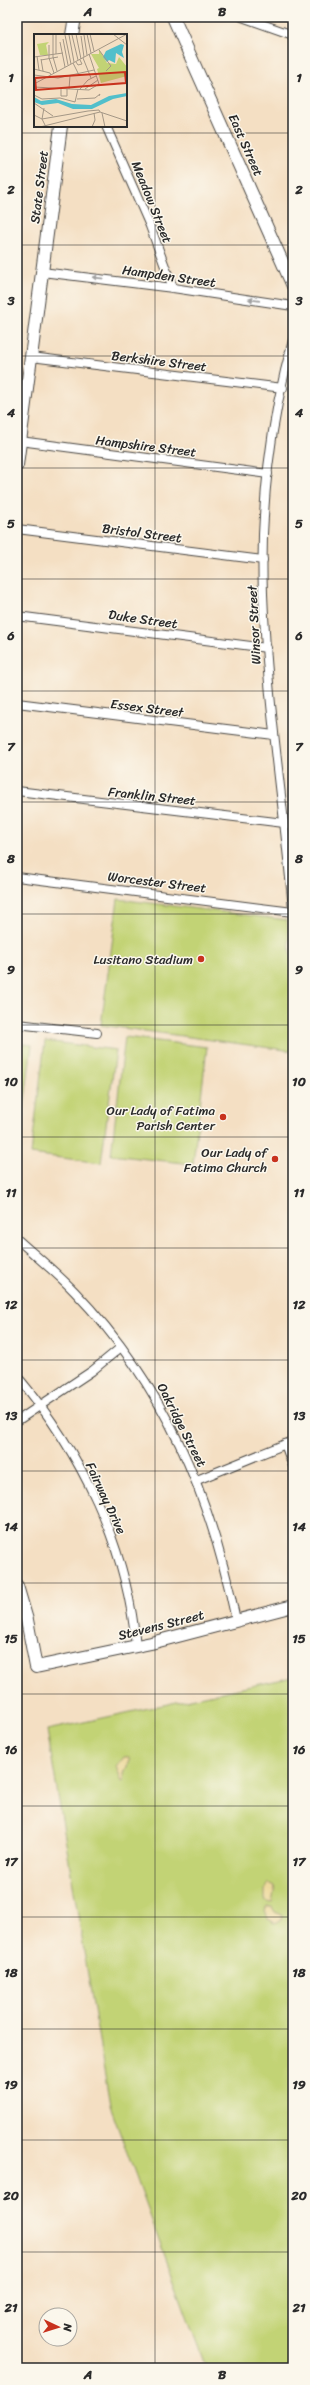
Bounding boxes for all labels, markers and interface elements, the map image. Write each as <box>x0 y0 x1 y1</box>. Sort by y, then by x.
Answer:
text: A <box>83 0 92 23</box>
text: B <box>218 0 227 23</box>
inset map <box>34 34 127 127</box>
text: 1 <box>8 66 14 89</box>
text: 1 <box>296 66 302 89</box>
street label: East Street <box>222 110 270 180</box>
street label: State Street <box>23 149 55 225</box>
street label: Meadow Street <box>125 157 179 247</box>
text: 2 <box>6 178 15 201</box>
text: 2 <box>294 178 303 201</box>
street label: Hampden Street <box>121 258 218 294</box>
one-way arrow <box>92 275 104 282</box>
text: 3 <box>6 289 15 312</box>
text: 3 <box>294 289 303 312</box>
one-way arrow <box>248 297 260 303</box>
street label: Berkshire Street <box>110 344 208 378</box>
text: 4 <box>6 401 16 424</box>
text: 4 <box>294 401 304 424</box>
street label: Hampshire Street <box>94 428 198 464</box>
text: 5 <box>7 512 15 535</box>
text: 5 <box>295 512 303 535</box>
street label: Bristol Street <box>101 517 183 549</box>
street label: Winsor Street <box>240 584 268 665</box>
street label: Duke Street <box>107 603 179 635</box>
text: 6 <box>6 624 15 647</box>
text: 6 <box>294 624 303 647</box>
street label: Essex Street <box>109 692 186 724</box>
text: 7 <box>7 735 16 758</box>
text: 7 <box>295 735 304 758</box>
street label: Franklin Street <box>107 780 197 812</box>
text: 8 <box>6 847 15 870</box>
text: 8 <box>294 847 303 870</box>
street label: Worcester Street <box>107 865 208 899</box>
place label: Lusitano Stadium <box>93 948 193 971</box>
marker: Lusitano Stadium <box>196 954 206 964</box>
text: 9 <box>7 958 15 981</box>
text: 9 <box>295 958 303 981</box>
text: 10 <box>4 1070 18 1093</box>
text: 10 <box>292 1070 306 1093</box>
place label: Our Lady of Fatima Parish Center <box>107 1099 216 1137</box>
marker: Our Lady of Fatima Parish Center <box>218 1112 228 1122</box>
place label: Our Lady of Fatima Church <box>184 1141 269 1179</box>
marker: Our Lady of Fatima Church <box>270 1154 280 1164</box>
text: 11 <box>5 1181 17 1204</box>
text: 11 <box>293 1181 305 1204</box>
text: 12 <box>4 1293 18 1316</box>
text: 12 <box>292 1293 306 1316</box>
street label: Oakridge Street <box>151 1379 213 1472</box>
text: 13 <box>5 1404 18 1427</box>
text: 13 <box>293 1404 306 1427</box>
street label: Fairway Drive <box>79 1458 133 1538</box>
text: 14 <box>4 1515 19 1538</box>
text: 14 <box>292 1515 307 1538</box>
street label: Stevens Street <box>116 1603 207 1647</box>
text: 15 <box>4 1627 18 1650</box>
text: 15 <box>292 1627 306 1650</box>
text: 16 <box>5 1738 18 1761</box>
text: 16 <box>293 1738 306 1761</box>
text: 17 <box>4 1850 19 1873</box>
text: 17 <box>292 1850 307 1873</box>
text: 18 <box>4 1961 18 1984</box>
text: 18 <box>292 1961 306 1984</box>
text: 19 <box>4 2073 18 2096</box>
text: 19 <box>292 2073 306 2096</box>
text: 20 <box>2 2184 19 2207</box>
text: 20 <box>290 2184 307 2207</box>
text: 21 <box>3 2296 18 2319</box>
text: 21 <box>291 2296 306 2319</box>
north arrow <box>38 2307 78 2347</box>
text: N <box>58 2322 77 2333</box>
text: A <box>83 2363 92 2385</box>
text: B <box>218 2363 227 2385</box>

